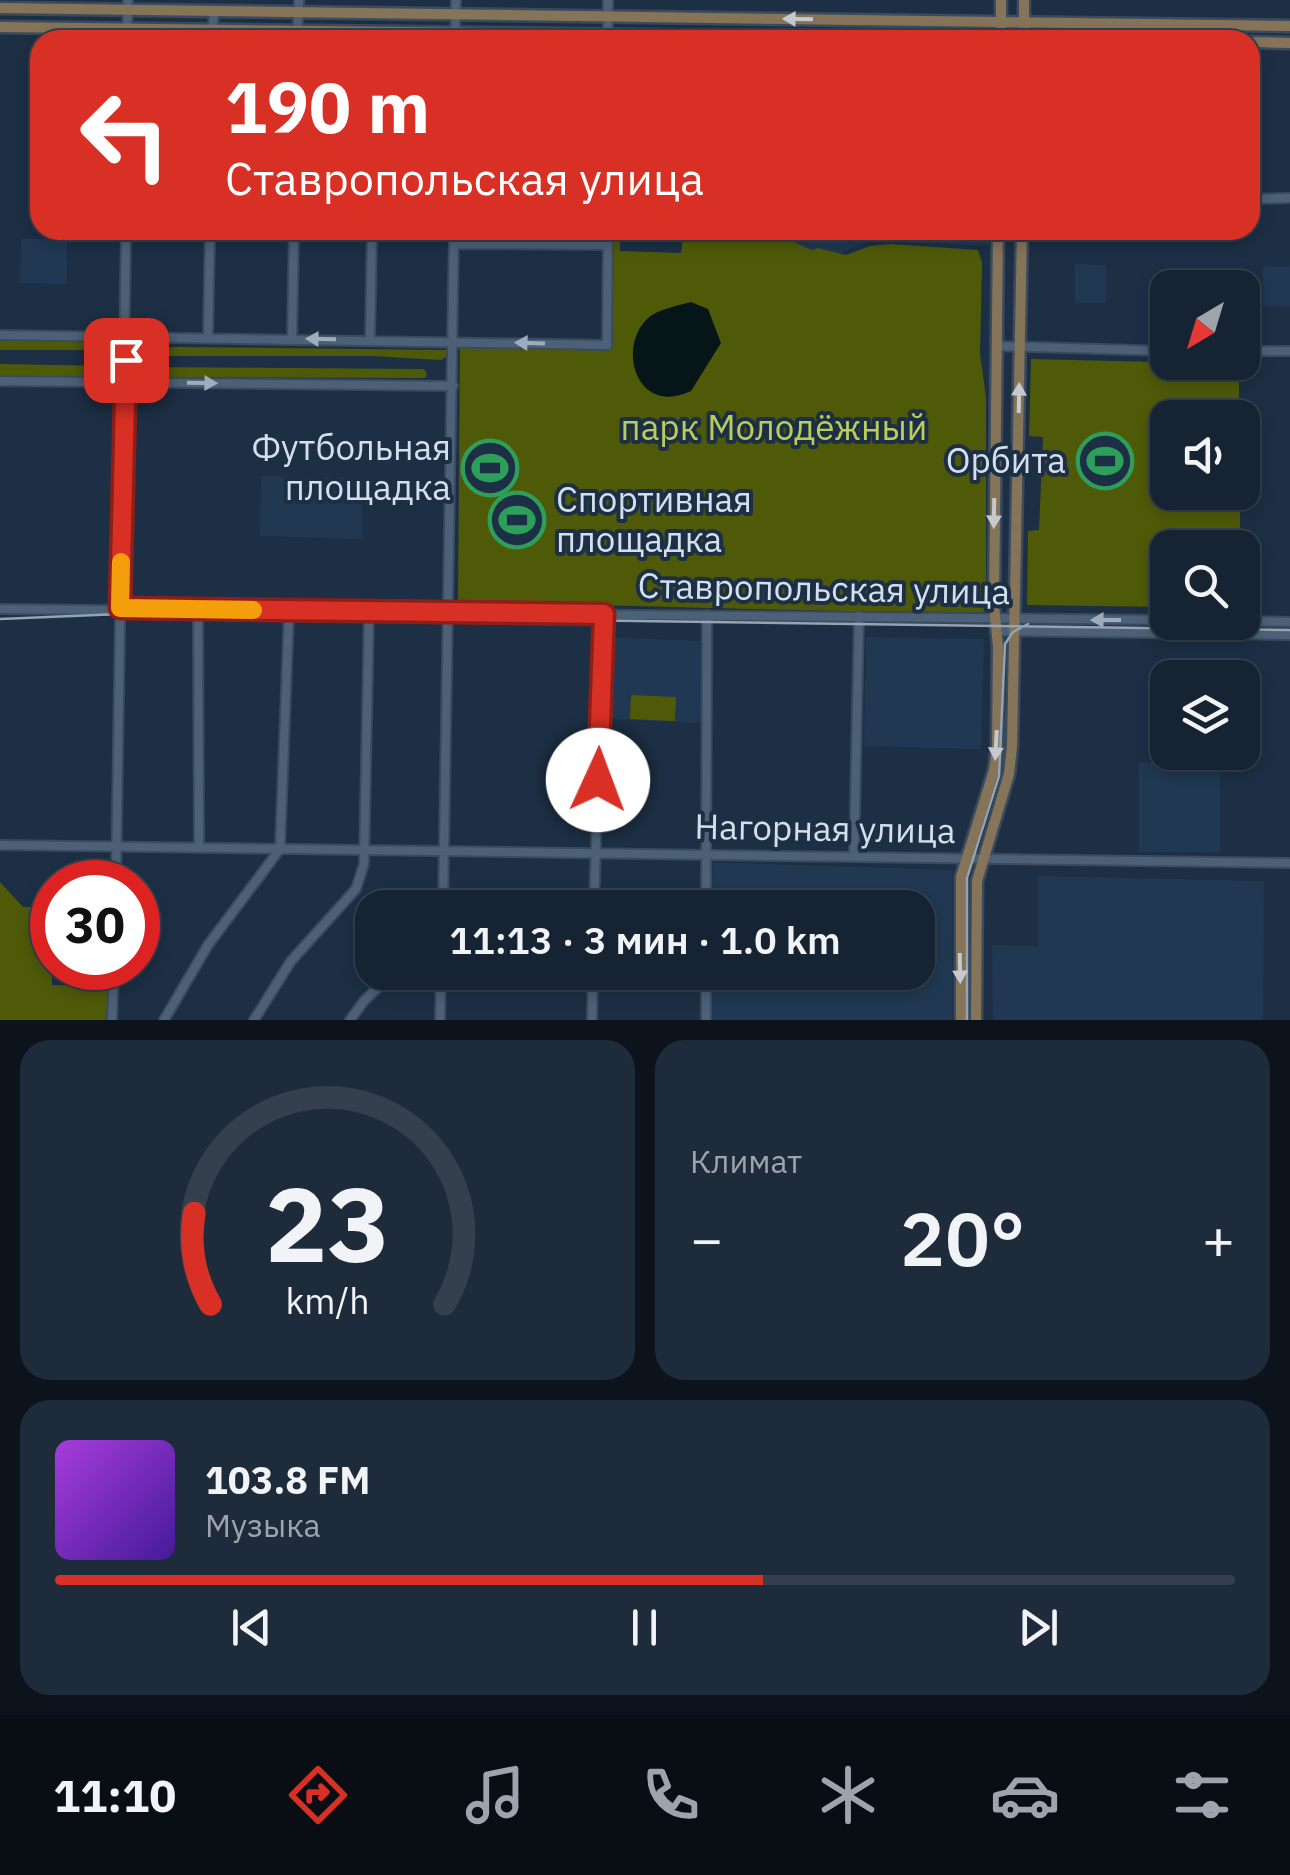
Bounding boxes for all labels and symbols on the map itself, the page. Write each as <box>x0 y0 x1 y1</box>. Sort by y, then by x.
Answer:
one-way arrow <box>782 11 814 27</box>
north arrow <box>1150 270 1260 380</box>
pin <box>84 318 169 403</box>
one-way arrow <box>304 331 336 347</box>
one-way arrow <box>514 334 546 350</box>
one-way arrow <box>187 375 219 391</box>
one-way arrow <box>1011 381 1027 413</box>
park label: парк Молодёжный <box>621 404 927 450</box>
place label: Футбольная площадка <box>252 424 451 510</box>
sports icon: Орбита <box>1075 431 1135 491</box>
place label: Орбита <box>946 437 1066 483</box>
sports icon: Футбольная площадка <box>460 438 520 498</box>
place label: Спортивная площадка <box>556 476 752 562</box>
sports icon: Спортивная площадка <box>487 490 547 550</box>
one-way arrow <box>986 498 1002 530</box>
street label: Ставропольская улица <box>637 562 1011 614</box>
one-way arrow <box>1090 612 1122 628</box>
position arrow <box>546 728 650 832</box>
one-way arrow <box>988 729 1004 761</box>
street label: Нагорная улица <box>694 803 956 853</box>
speed limit sign: 30 <box>30 860 160 990</box>
one-way arrow <box>953 952 969 984</box>

